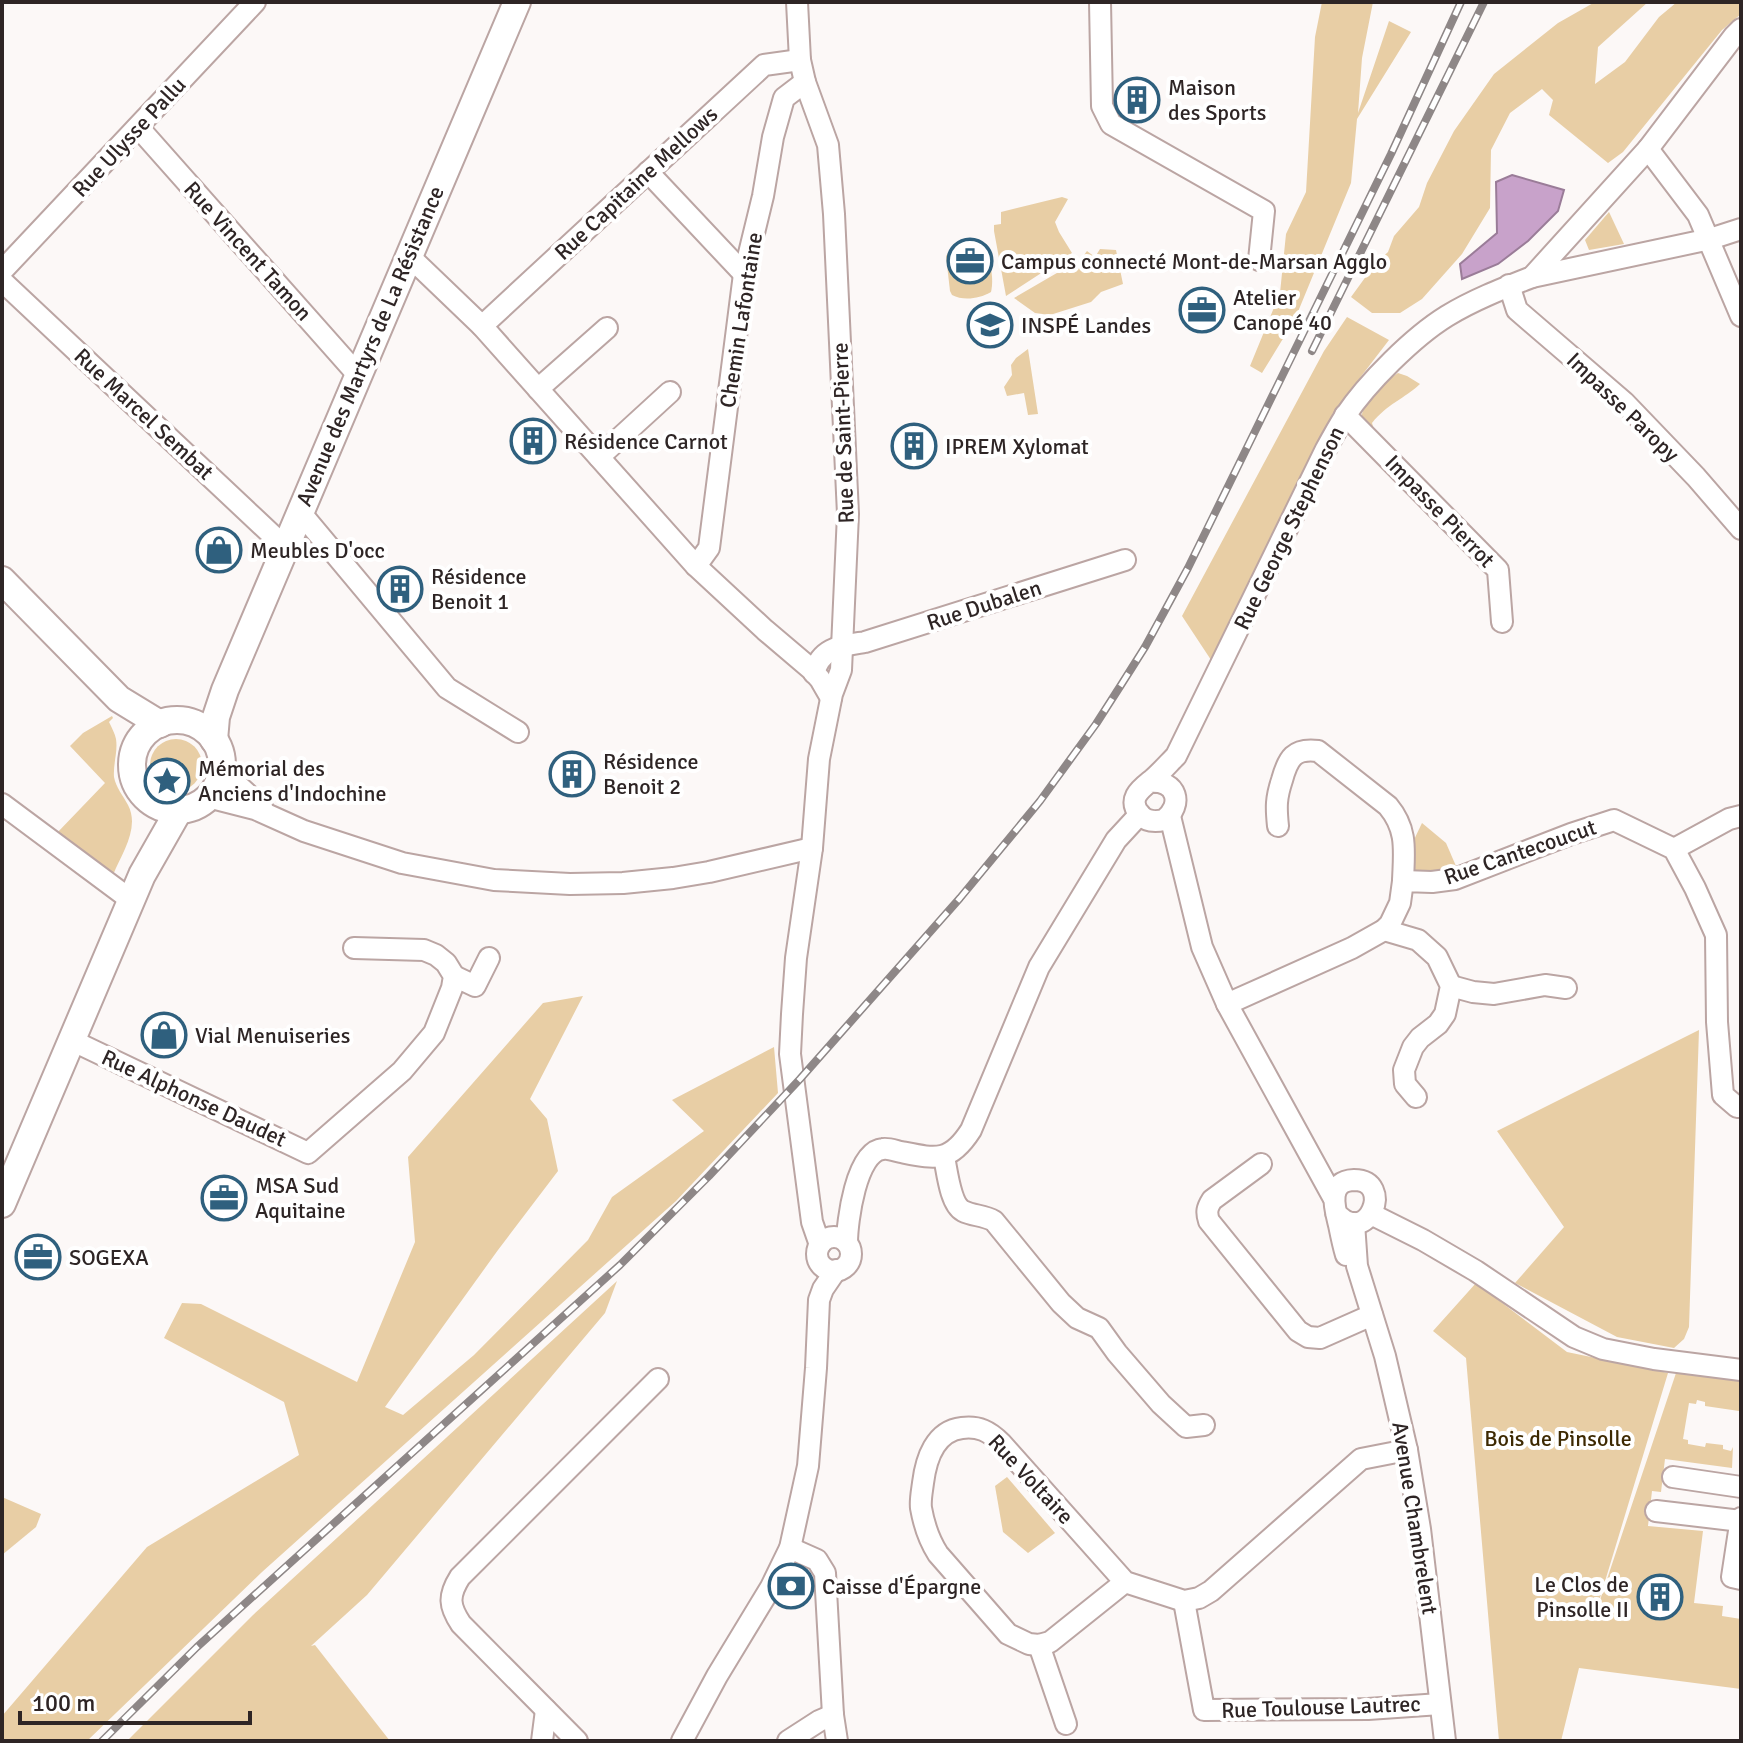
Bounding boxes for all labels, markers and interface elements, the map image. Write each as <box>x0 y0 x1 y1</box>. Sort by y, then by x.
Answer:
street label: Rue Ulysse Pallu <box>66 71 192 203</box>
place label: Maison des Sports <box>1168 74 1266 126</box>
building icon: Maison des Sports <box>1113 76 1161 124</box>
street label: Rue Capitaine Mellows <box>549 100 723 266</box>
street label: Rue Vincent Tamon <box>178 176 318 326</box>
street label: Avenue des Martyrs de La Résistance <box>290 182 450 510</box>
street label: Chemin Lafontaine <box>714 230 768 410</box>
office icon: Campus connecté Mont-de-Marsan Agglo <box>946 237 994 285</box>
place label: Campus connecté Mont-de-Marsan Agglo <box>1001 248 1387 275</box>
place label: Atelier Canopé 40 <box>1233 284 1332 336</box>
office icon: Atelier Canopé 40 <box>1178 286 1226 334</box>
school or university icon: INSPÉ Landes <box>966 301 1014 349</box>
place label: INSPÉ Landes <box>1021 312 1151 339</box>
street label: Rue de Saint-Pierre <box>826 342 860 524</box>
street label: Rue Marcel Sembat <box>69 343 220 486</box>
street label: Impasse Paropy <box>1561 347 1685 468</box>
building icon: Résidence Carnot <box>509 417 557 465</box>
building icon: IPREM Xylomat <box>890 422 938 470</box>
street label: Rue George Stephenson <box>1228 422 1350 634</box>
place label: Résidence Carnot <box>564 428 728 455</box>
place label: IPREM Xylomat <box>945 433 1089 460</box>
street label: Impasse Pierrot <box>1380 449 1501 573</box>
shop icon: Meubles D'occ <box>195 526 243 574</box>
place label: Meubles D'occ <box>250 537 385 564</box>
place label: Résidence Benoit 1 <box>431 563 527 615</box>
building icon: Résidence Benoit 1 <box>376 565 424 613</box>
street label: Rue Dubalen <box>923 574 1045 636</box>
place label: Résidence Benoit 2 <box>603 748 699 800</box>
building icon: Résidence Benoit 2 <box>548 750 596 798</box>
place label: Mémorial des Anciens d'Indochine <box>198 755 387 807</box>
place icon: Mémorial des Anciens d'Indochine <box>143 757 191 805</box>
street label: Rue Cantecoucut <box>1440 813 1600 891</box>
shop icon: Vial Menuiseries <box>140 1011 188 1059</box>
place label: Vial Menuiseries <box>195 1022 350 1049</box>
street label: Rue Alphonse Daudet <box>97 1043 291 1153</box>
place label: MSA Sud Aquitaine <box>255 1172 346 1224</box>
office icon: MSA Sud Aquitaine <box>200 1174 248 1222</box>
office icon: SOGEXA <box>14 1233 62 1281</box>
place label: SOGEXA <box>69 1244 149 1271</box>
street label: Avenue Chambrelent <box>1386 1420 1444 1617</box>
park label: Bois de Pinsolle <box>1484 1425 1632 1452</box>
street label: Rue Voltaire <box>983 1428 1079 1530</box>
bank icon: Caisse d'Épargne <box>767 1562 815 1610</box>
place label: Le Clos de Pinsolle II <box>1534 1571 1629 1623</box>
place label: Caisse d'Épargne <box>822 1573 981 1600</box>
building icon: Le Clos de Pinsolle II <box>1636 1573 1684 1621</box>
scale bar <box>20 1675 250 1725</box>
text: 100 m <box>32 1688 95 1718</box>
street label: Rue Toulouse Lautrec <box>1221 1690 1421 1724</box>

